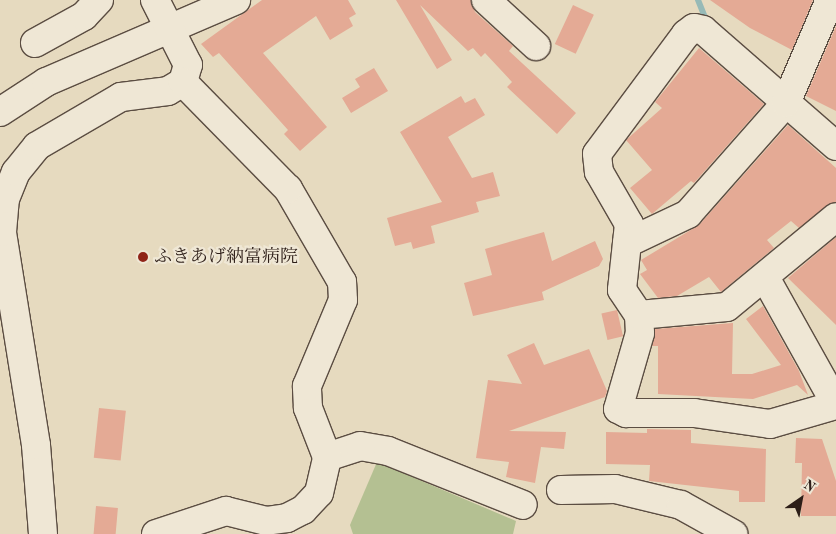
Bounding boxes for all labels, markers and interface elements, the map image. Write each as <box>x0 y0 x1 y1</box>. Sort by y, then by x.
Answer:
place label: ふきあげ納富病院 <box>154 246 298 268</box>
marker: ふきあげ納富病院 <box>136 250 150 264</box>
north arrow <box>776 474 826 524</box>
text: N <box>801 478 817 495</box>

